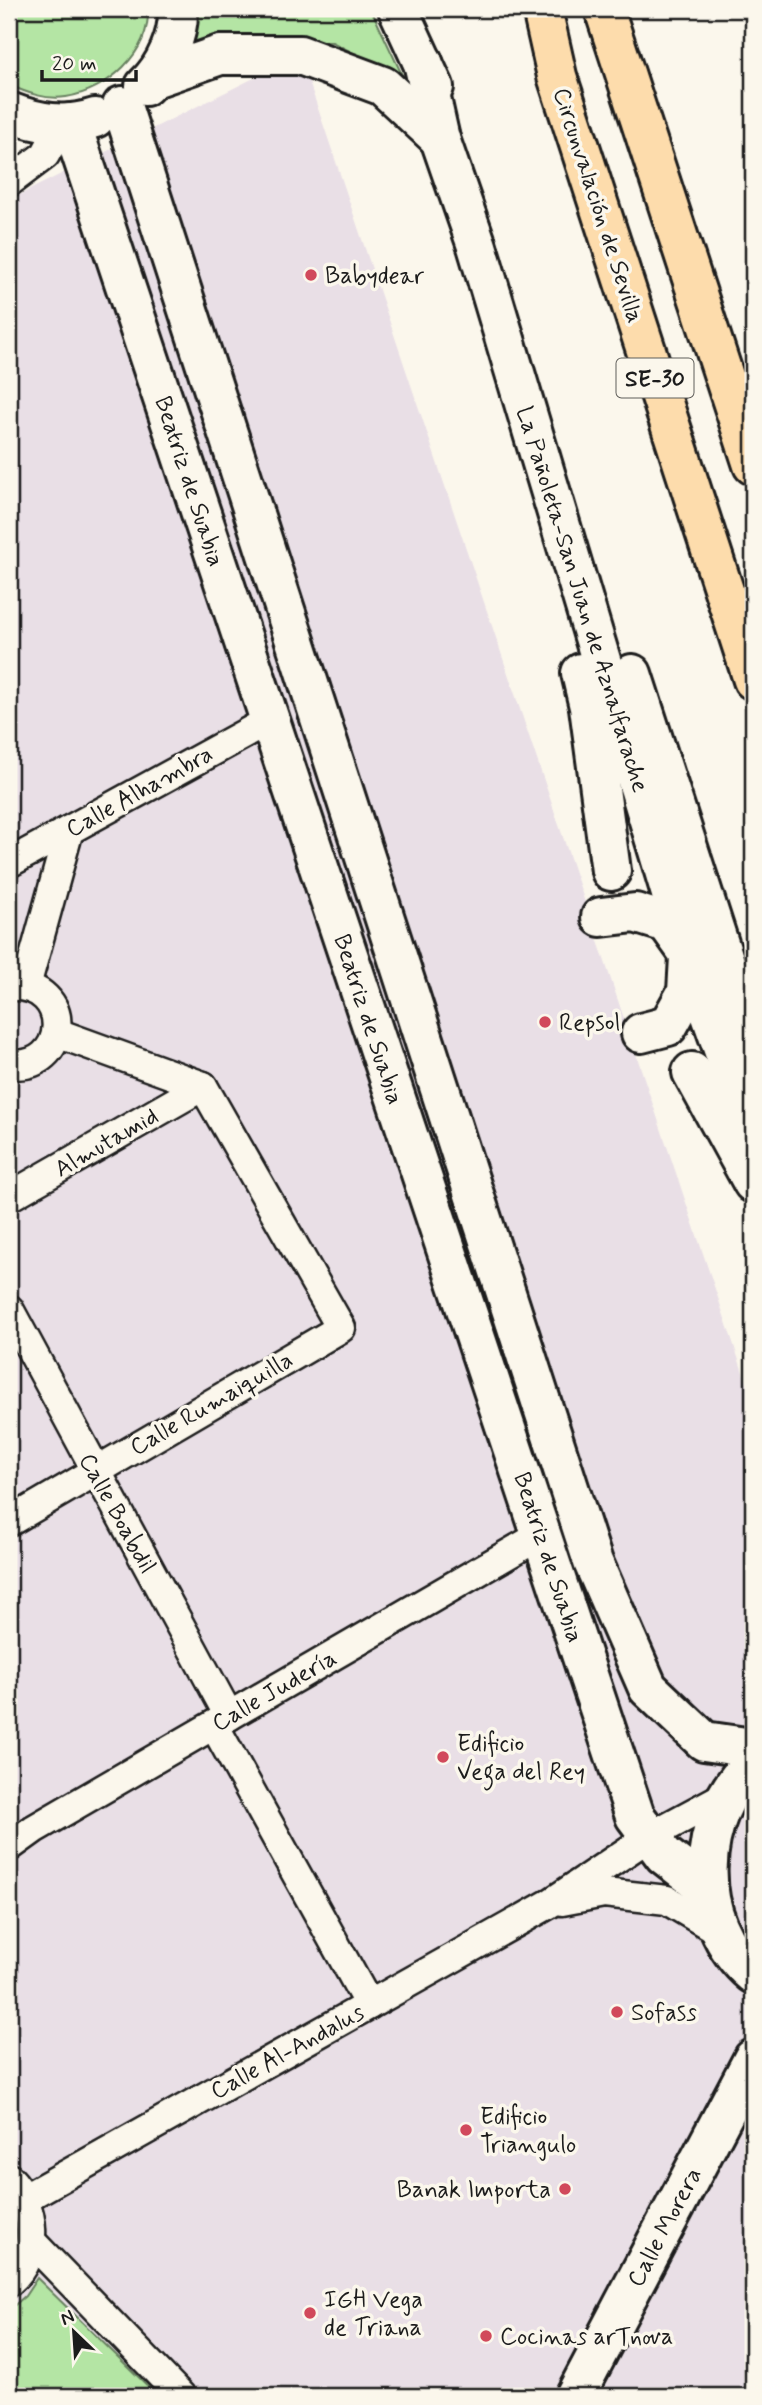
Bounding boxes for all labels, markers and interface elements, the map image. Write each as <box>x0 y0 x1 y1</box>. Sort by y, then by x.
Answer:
scale bar <box>42 38 136 82</box>
text: 20 m <box>52 50 97 78</box>
street label: Circunvalación de Sevilla <box>545 84 650 327</box>
place label: Babydear <box>325 261 424 292</box>
marker: Babydear <box>303 267 319 283</box>
road number: SE-30 <box>616 358 694 398</box>
street label: Beatriz de Suabia <box>146 392 231 571</box>
street label: La Pañoleta-San Juan de Aznalfarache <box>508 403 655 796</box>
street label: Calle Alhambra <box>61 739 219 845</box>
street label: Beatriz de Suabia <box>325 930 410 1109</box>
place label: Repsol <box>559 1008 621 1039</box>
marker: Repsol <box>537 1014 553 1030</box>
street label: Almutamid <box>49 1101 164 1185</box>
street label: Calle Rumaiquilla <box>125 1345 299 1464</box>
street label: Calle Boabdil <box>71 1448 163 1579</box>
street label: Beatriz de Suabia <box>505 1468 590 1647</box>
street label: Calle Judería <box>207 1643 343 1740</box>
place label: Edificio Vega del Rey <box>457 1729 585 1791</box>
marker: Edificio Vega del Rey <box>435 1749 451 1765</box>
street label: Calle Al-Andalus <box>205 1997 370 2107</box>
place label: Sofass <box>631 1998 697 2029</box>
marker: Sofass <box>609 2004 625 2020</box>
place label: Edificio Triangulo <box>480 2102 576 2161</box>
marker: Edificio Triangulo <box>458 2122 474 2138</box>
street label: Calle Morera <box>621 2163 710 2293</box>
place label: Banak Importa <box>397 2175 551 2206</box>
marker: Banak Importa <box>557 2181 573 2197</box>
place label: IGH Vega de Triana <box>324 2285 423 2344</box>
north arrow <box>38 2296 108 2366</box>
text: N <box>56 2304 78 2332</box>
marker: IGH Vega de Triana <box>302 2305 318 2321</box>
place label: Cocinas arTnova <box>500 2322 673 2353</box>
marker: Cocinas arTnova <box>478 2328 494 2344</box>

